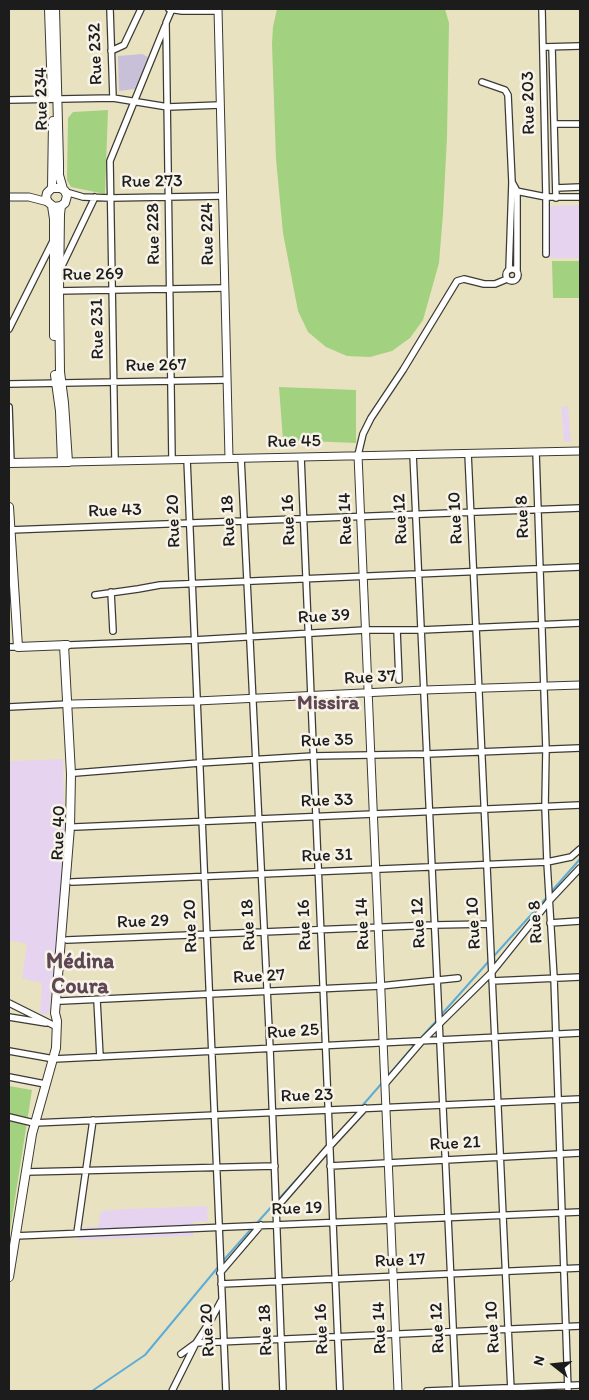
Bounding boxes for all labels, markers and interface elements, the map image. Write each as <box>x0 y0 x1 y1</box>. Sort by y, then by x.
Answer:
street label: Rue 232 <box>84 23 108 85</box>
street label: Rue 234 <box>31 67 53 131</box>
street label: Rue 203 <box>518 71 540 135</box>
street label: Rue 273 <box>121 171 183 193</box>
street label: Rue 224 <box>197 202 219 266</box>
street label: Rue 228 <box>143 203 165 265</box>
street label: Rue 269 <box>62 264 124 286</box>
street label: Rue 231 <box>87 298 109 360</box>
street label: Rue 267 <box>125 355 187 377</box>
street label: Rue 45 <box>267 431 321 453</box>
street label: Rue 10 <box>444 491 468 545</box>
street label: Rue 14 <box>334 492 358 546</box>
street label: Rue 12 <box>389 493 413 545</box>
street label: Rue 20 <box>162 494 186 548</box>
street label: Rue 16 <box>277 494 301 546</box>
street label: Rue 18 <box>217 495 241 547</box>
street label: Rue 8 <box>511 495 535 539</box>
street label: Rue 43 <box>88 499 142 523</box>
street label: Rue 39 <box>297 605 351 629</box>
street label: Rue 37 <box>343 666 397 690</box>
district label: Missira <box>297 692 359 716</box>
street label: Rue 35 <box>300 729 354 753</box>
street label: Rue 33 <box>300 789 354 813</box>
street label: Rue 40 <box>47 805 71 861</box>
street label: Rue 31 <box>301 844 353 868</box>
street label: Rue 10 <box>462 896 486 950</box>
street label: Rue 14 <box>351 897 375 951</box>
street label: Rue 12 <box>407 897 431 949</box>
street label: Rue 20 <box>179 899 203 953</box>
street label: Rue 18 <box>237 899 261 951</box>
street label: Rue 16 <box>293 899 317 951</box>
street label: Rue 8 <box>524 900 548 944</box>
street label: Rue 29 <box>116 910 170 934</box>
district label: Médina Coura <box>46 949 114 1000</box>
street label: Rue 27 <box>233 965 285 989</box>
street label: Rue 25 <box>266 1019 320 1045</box>
street label: Rue 23 <box>280 1084 334 1108</box>
street label: Rue 21 <box>429 1132 481 1156</box>
street label: Rue 19 <box>271 1197 323 1221</box>
street label: Rue 17 <box>374 1249 426 1273</box>
street label: Rue 10 <box>481 1300 505 1354</box>
street label: Rue 14 <box>368 1301 392 1355</box>
street label: Rue 20 <box>196 1302 220 1358</box>
street label: Rue 12 <box>426 1302 450 1354</box>
street label: Rue 16 <box>310 1303 334 1355</box>
street label: Rue 18 <box>254 1304 278 1356</box>
north arrow <box>529 1340 579 1390</box>
text: N <box>530 1354 549 1368</box>

